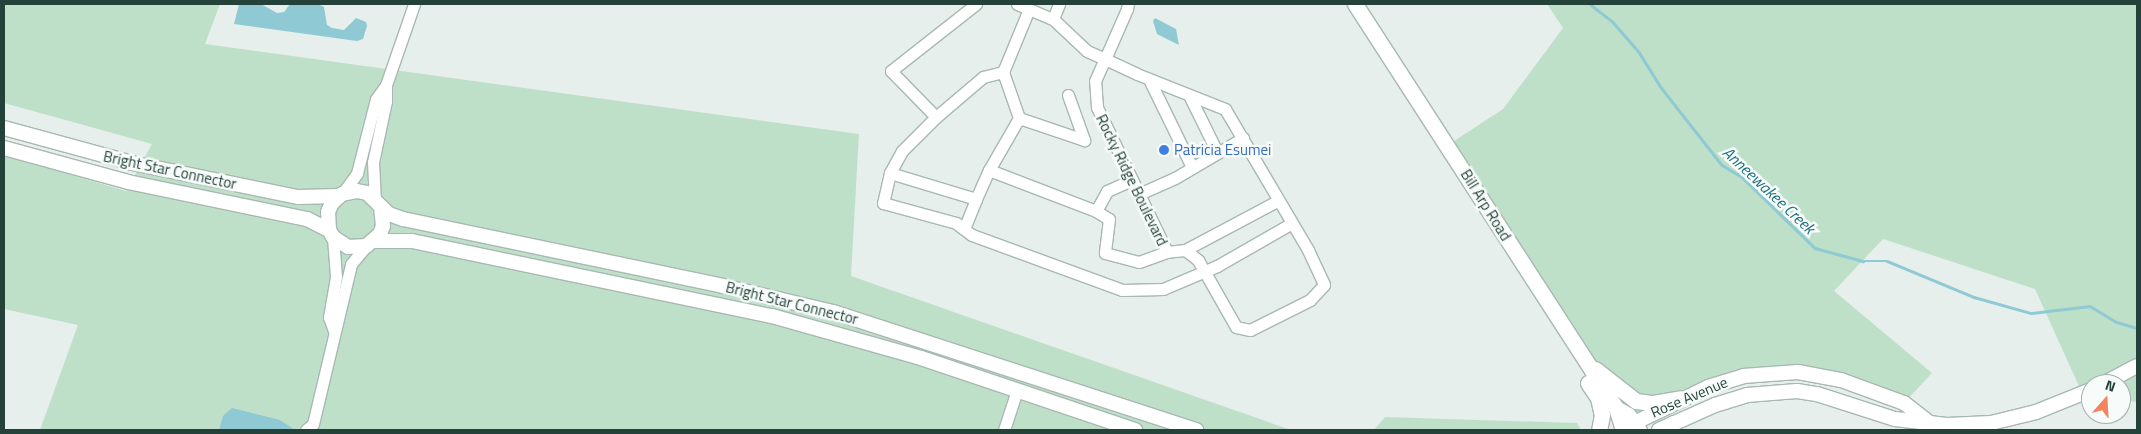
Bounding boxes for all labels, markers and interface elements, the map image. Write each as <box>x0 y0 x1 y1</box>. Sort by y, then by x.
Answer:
street label: Rocky Ridge Boulevard <box>1092 111 1172 249</box>
place label: Patricia Esumei <box>1174 141 1271 159</box>
water label: Anneewakee Creek <box>1719 142 1819 238</box>
marker: Patricia Esumei <box>1158 144 1170 156</box>
street label: Bright Star Connector <box>102 147 238 193</box>
street label: Bill Arp Road <box>1457 166 1515 244</box>
street label: Bright Star Connector <box>724 278 860 328</box>
street label: Rose Avenue <box>1648 373 1730 421</box>
north arrow <box>2081 374 2131 424</box>
text: N <box>2103 374 2119 397</box>

